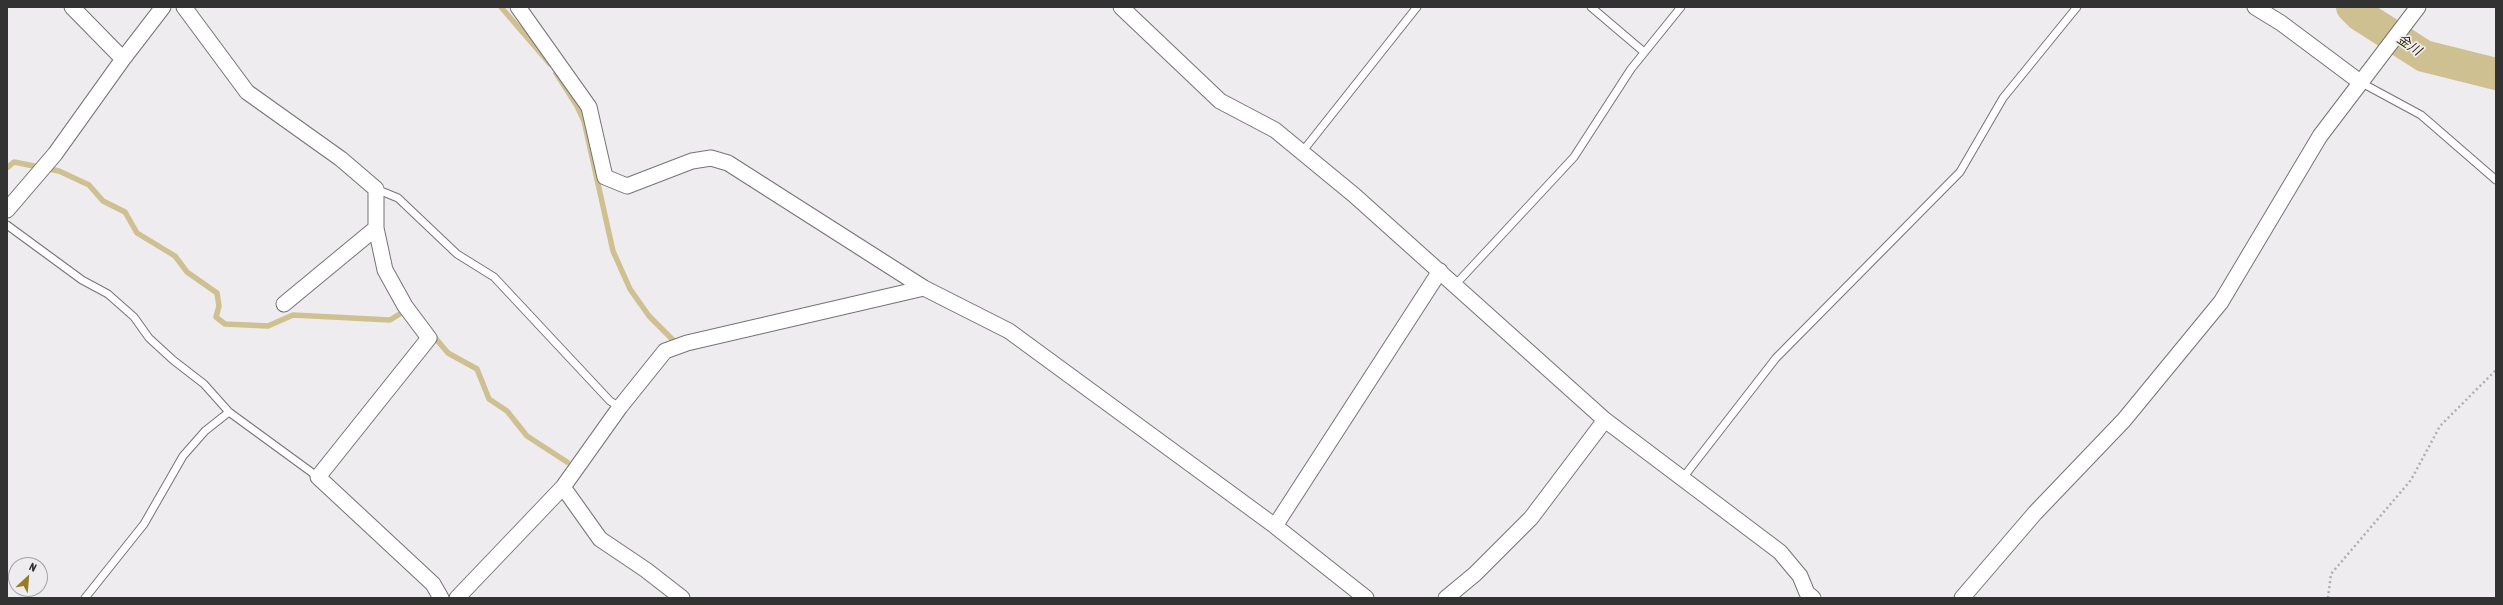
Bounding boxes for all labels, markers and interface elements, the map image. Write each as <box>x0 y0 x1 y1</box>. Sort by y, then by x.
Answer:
water label: 金川 <box>2394 31 2424 59</box>
north arrow <box>8 557 48 597</box>
text: N <box>27 560 38 574</box>

